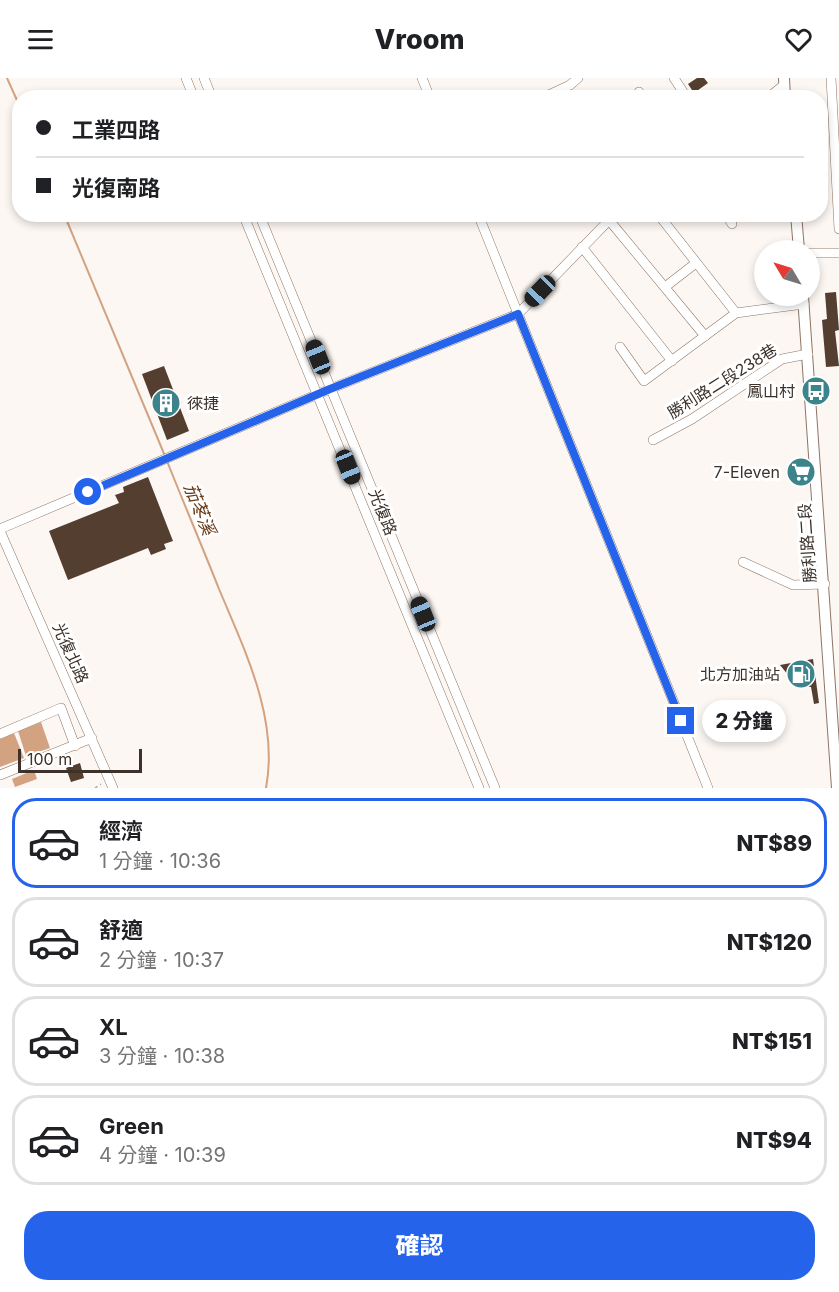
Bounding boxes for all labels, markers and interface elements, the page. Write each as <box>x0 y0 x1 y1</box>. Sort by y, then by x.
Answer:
icon: menu <box>24 23 57 56</box>
text: Vroom <box>375 23 464 56</box>
icon: heart <box>782 23 815 56</box>
text: 工業四路 <box>72 117 160 143</box>
text: 光復南路 <box>72 175 160 201</box>
north arrow <box>754 240 820 306</box>
map controls <box>754 240 820 306</box>
car <box>521 272 559 310</box>
car <box>303 337 333 377</box>
street label: 勝利路二段238巷 <box>663 339 781 423</box>
bus stop icon: 鳳山村 <box>800 375 832 407</box>
place label: 鳳山村 <box>747 381 795 401</box>
building icon: 徠捷 <box>150 387 182 419</box>
place label: 徠捷 <box>187 393 219 413</box>
car <box>333 447 363 487</box>
supermarket icon: 7-Eleven <box>785 456 817 488</box>
place label: 7-Eleven <box>714 462 780 482</box>
route start <box>74 478 101 505</box>
water label: 茄苳溪 <box>180 480 221 541</box>
street label: 光復路 <box>365 486 401 538</box>
street label: 勝利路二段 <box>794 502 820 584</box>
car <box>408 594 438 634</box>
street label: 光復北路 <box>49 620 93 686</box>
fuel station icon: 北方加油站 <box>785 658 817 690</box>
place label: 北方加油站 <box>700 664 780 684</box>
callout: 2 分鐘 <box>702 700 786 742</box>
route end <box>667 707 694 734</box>
text: 2 分鐘 <box>715 709 773 733</box>
scale bar <box>18 746 142 774</box>
text: 100 m <box>27 749 72 769</box>
icon: car <box>27 816 81 870</box>
text: 經濟 <box>99 818 143 844</box>
text: NT$89 <box>737 830 812 856</box>
text: 1 分鐘 · 10:36 <box>99 849 221 873</box>
icon: car <box>27 915 81 969</box>
text: 舒適 <box>99 917 143 943</box>
text: NT$120 <box>727 929 812 955</box>
text: 2 分鐘 · 10:37 <box>99 948 224 972</box>
icon: car <box>27 1014 81 1068</box>
text: XL <box>99 1014 128 1040</box>
text: NT$151 <box>732 1028 812 1054</box>
text: 3 分鐘 · 10:38 <box>99 1044 225 1068</box>
icon: car <box>27 1113 81 1167</box>
text: Green <box>99 1113 164 1139</box>
text: NT$94 <box>736 1127 812 1153</box>
text: 4 分鐘 · 10:39 <box>99 1143 226 1167</box>
button: 確認 <box>24 1211 815 1280</box>

